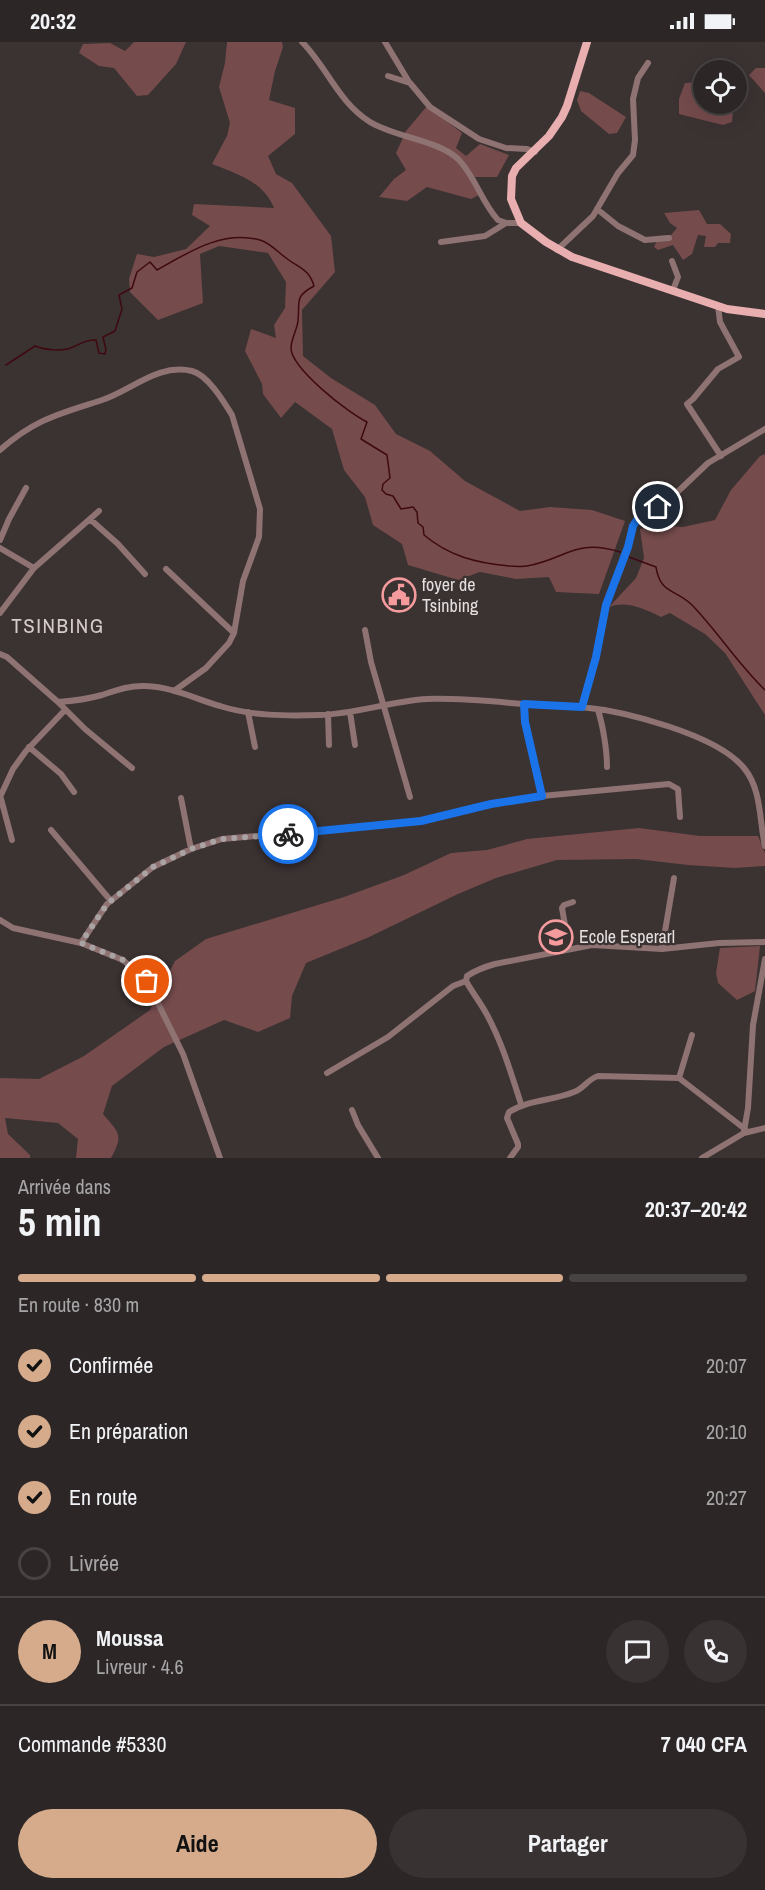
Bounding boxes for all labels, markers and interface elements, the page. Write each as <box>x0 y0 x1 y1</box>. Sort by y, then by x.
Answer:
text: 20:32 <box>30 6 76 36</box>
map controls <box>693 60 747 114</box>
button: locate <box>693 60 747 114</box>
pin <box>632 481 683 532</box>
icon: home <box>641 490 674 523</box>
place label: foyer de Tsinbing <box>422 572 479 618</box>
public building icon: foyer de Tsinbing <box>381 577 417 613</box>
district label: TSINBING <box>11 611 105 640</box>
courier <box>258 804 318 864</box>
icon: bike <box>272 818 305 851</box>
school or university icon: Ecole Esperarl <box>538 919 574 955</box>
place label: Ecole Esperarl <box>579 924 675 949</box>
pin <box>121 955 172 1006</box>
icon: bag <box>130 964 163 997</box>
text: Arrivée dans <box>18 1173 111 1200</box>
text: 20:37–20:42 <box>645 1194 747 1224</box>
text: 5 min <box>18 1196 102 1248</box>
text: En route · 830 m <box>18 1291 139 1318</box>
icon: check <box>18 1349 51 1382</box>
text: Confirmée <box>69 1350 153 1380</box>
text: 20:07 <box>706 1352 747 1379</box>
icon: check <box>18 1415 51 1448</box>
text: En préparation <box>69 1416 188 1446</box>
text: 20:10 <box>706 1418 747 1445</box>
icon: check <box>18 1481 51 1514</box>
text: En route <box>69 1482 137 1512</box>
text: 20:27 <box>706 1484 747 1511</box>
text: Livrée <box>69 1548 119 1578</box>
button: chat <box>606 1620 669 1683</box>
button: phone <box>684 1620 747 1683</box>
text: Moussa <box>96 1623 163 1653</box>
text: M <box>42 1636 57 1666</box>
text: Livreur · 4.6 <box>96 1653 184 1680</box>
text: Commande #5330 <box>18 1729 166 1759</box>
text: 7 040 CFA <box>661 1729 747 1759</box>
button: Aide <box>18 1809 377 1878</box>
button: Partager <box>389 1809 747 1878</box>

